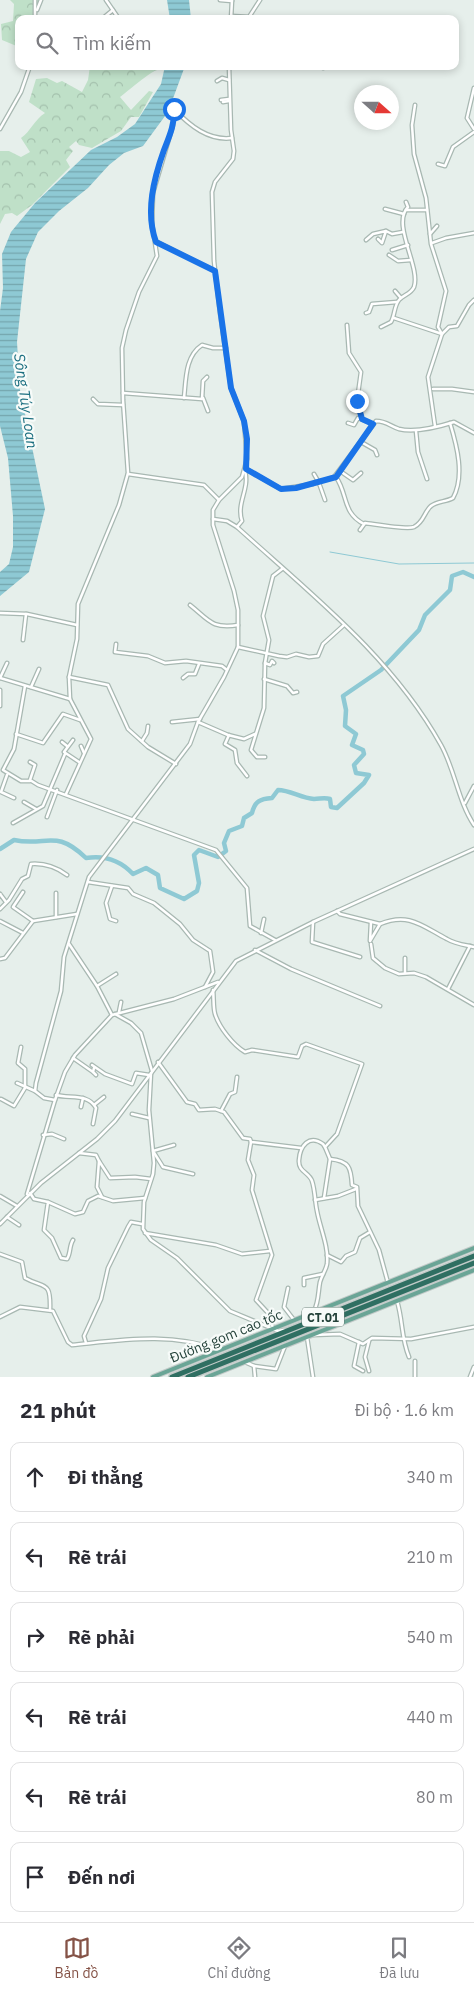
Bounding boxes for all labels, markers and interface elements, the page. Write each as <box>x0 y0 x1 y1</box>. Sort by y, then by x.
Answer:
search box <box>15 15 459 70</box>
icon: search <box>33 29 61 57</box>
text: Tìm kiếm <box>73 31 151 55</box>
north arrow <box>354 85 399 130</box>
route start <box>163 98 186 121</box>
water label: Sông Túy Loan <box>10 352 42 450</box>
route end <box>346 390 369 413</box>
street label: Đường gom cao tốc <box>167 1305 285 1367</box>
road number: CT.01 <box>302 1308 344 1326</box>
text: 21 phút <box>20 1396 96 1424</box>
text: Đi bộ · 1.6 km <box>355 1400 454 1420</box>
icon: ahead <box>21 1463 49 1491</box>
text: Đi thẳng <box>68 1465 142 1489</box>
text: 340 m <box>406 1467 453 1487</box>
icon: left <box>21 1543 49 1571</box>
text: Rẽ trái <box>68 1545 127 1569</box>
text: 210 m <box>406 1547 453 1567</box>
icon: right <box>21 1623 49 1651</box>
text: Rẽ phải <box>68 1625 135 1649</box>
text: 540 m <box>406 1627 453 1647</box>
icon: left <box>21 1703 49 1731</box>
text: Rẽ trái <box>68 1705 127 1729</box>
text: 440 m <box>406 1707 453 1727</box>
icon: left <box>21 1783 49 1811</box>
text: Rẽ trái <box>68 1785 127 1809</box>
text: 80 m <box>416 1787 453 1807</box>
icon: arrive <box>21 1863 49 1891</box>
text: Đến nơi <box>68 1865 135 1889</box>
tab: Bản đồ <box>55 1934 98 1982</box>
tab: Chỉ đường <box>208 1934 270 1982</box>
tab: Đã lưu <box>379 1934 419 1982</box>

